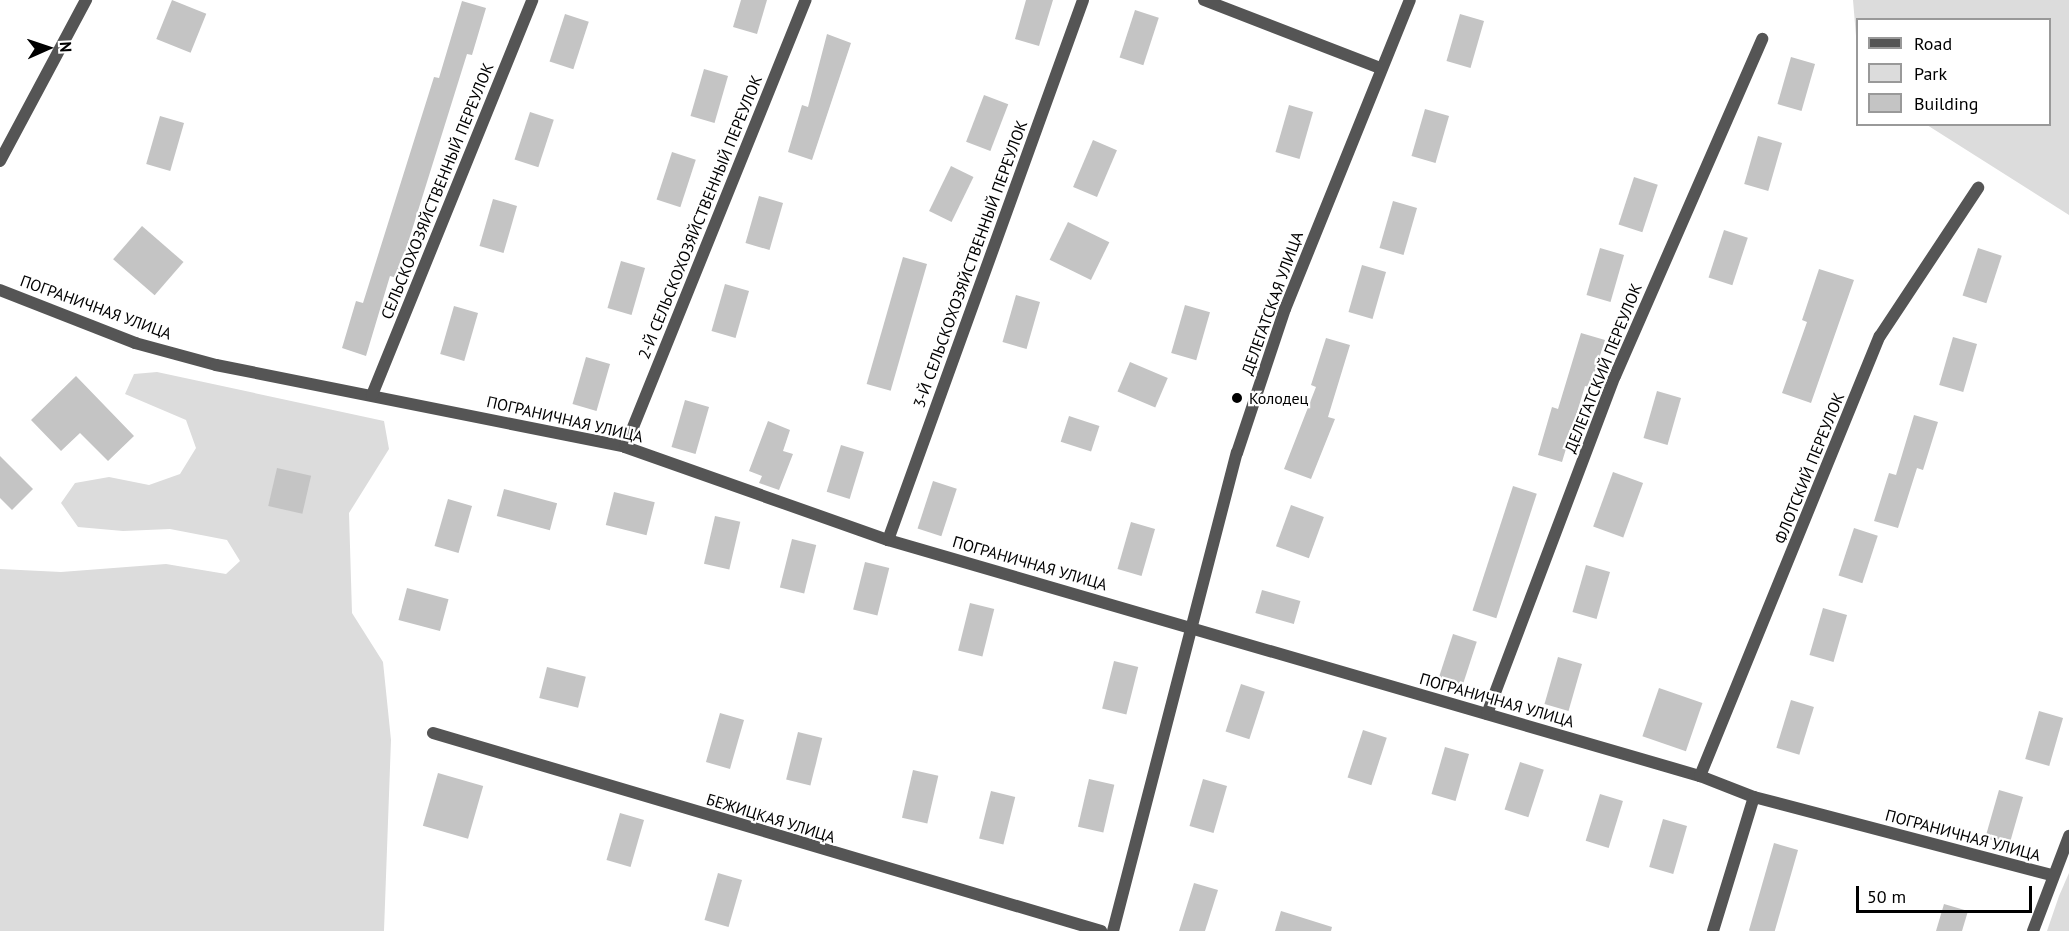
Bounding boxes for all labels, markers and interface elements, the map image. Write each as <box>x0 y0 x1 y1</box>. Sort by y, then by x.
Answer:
north arrow <box>18 18 78 78</box>
legend <box>1856 18 2051 126</box>
text: Road <box>1914 32 1952 55</box>
text: N <box>56 41 76 53</box>
street label: СЕЛЬСКОХОЗЯЙСТВЕННЫЙ ПЕРЕУЛОК <box>377 60 497 322</box>
text: Park <box>1914 62 1947 85</box>
street label: 2-Й СЕЛЬСКОХОЗЯЙСТВЕННЫЙ ПЕРЕУЛОК <box>634 72 766 362</box>
text: Building <box>1914 92 1978 115</box>
street label: 3-Й СЕЛЬСКОХОЗЯЙСТВЕННЫЙ ПЕРЕУЛОК <box>909 118 1031 410</box>
street label: ДЕЛЕГАТСКАЯ УЛИЦА <box>1237 229 1307 377</box>
street label: ПОГРАНИЧНАЯ УЛИЦА <box>17 271 175 343</box>
street label: ДЕЛЕГАТСКИЙ ПЕРЕУЛОК <box>1560 281 1646 455</box>
place label: Колодец <box>1249 388 1308 408</box>
street label: ФЛОТСКИЙ ПЕРЕУЛОК <box>1770 390 1848 546</box>
marker: Колодец <box>1230 391 1244 405</box>
street label: ПОГРАНИЧНАЯ УЛИЦА <box>485 392 645 446</box>
street label: ПОГРАНИЧНАЯ УЛИЦА <box>950 532 1110 594</box>
street label: ПОГРАНИЧНАЯ УЛИЦА <box>1417 669 1577 731</box>
street label: БЕЖИЦКАЯ УЛИЦА <box>704 789 838 847</box>
street label: ПОГРАНИЧНАЯ УЛИЦА <box>1883 805 2043 865</box>
scale bar <box>1859 874 2034 912</box>
text: 50 m <box>1867 885 1906 908</box>

